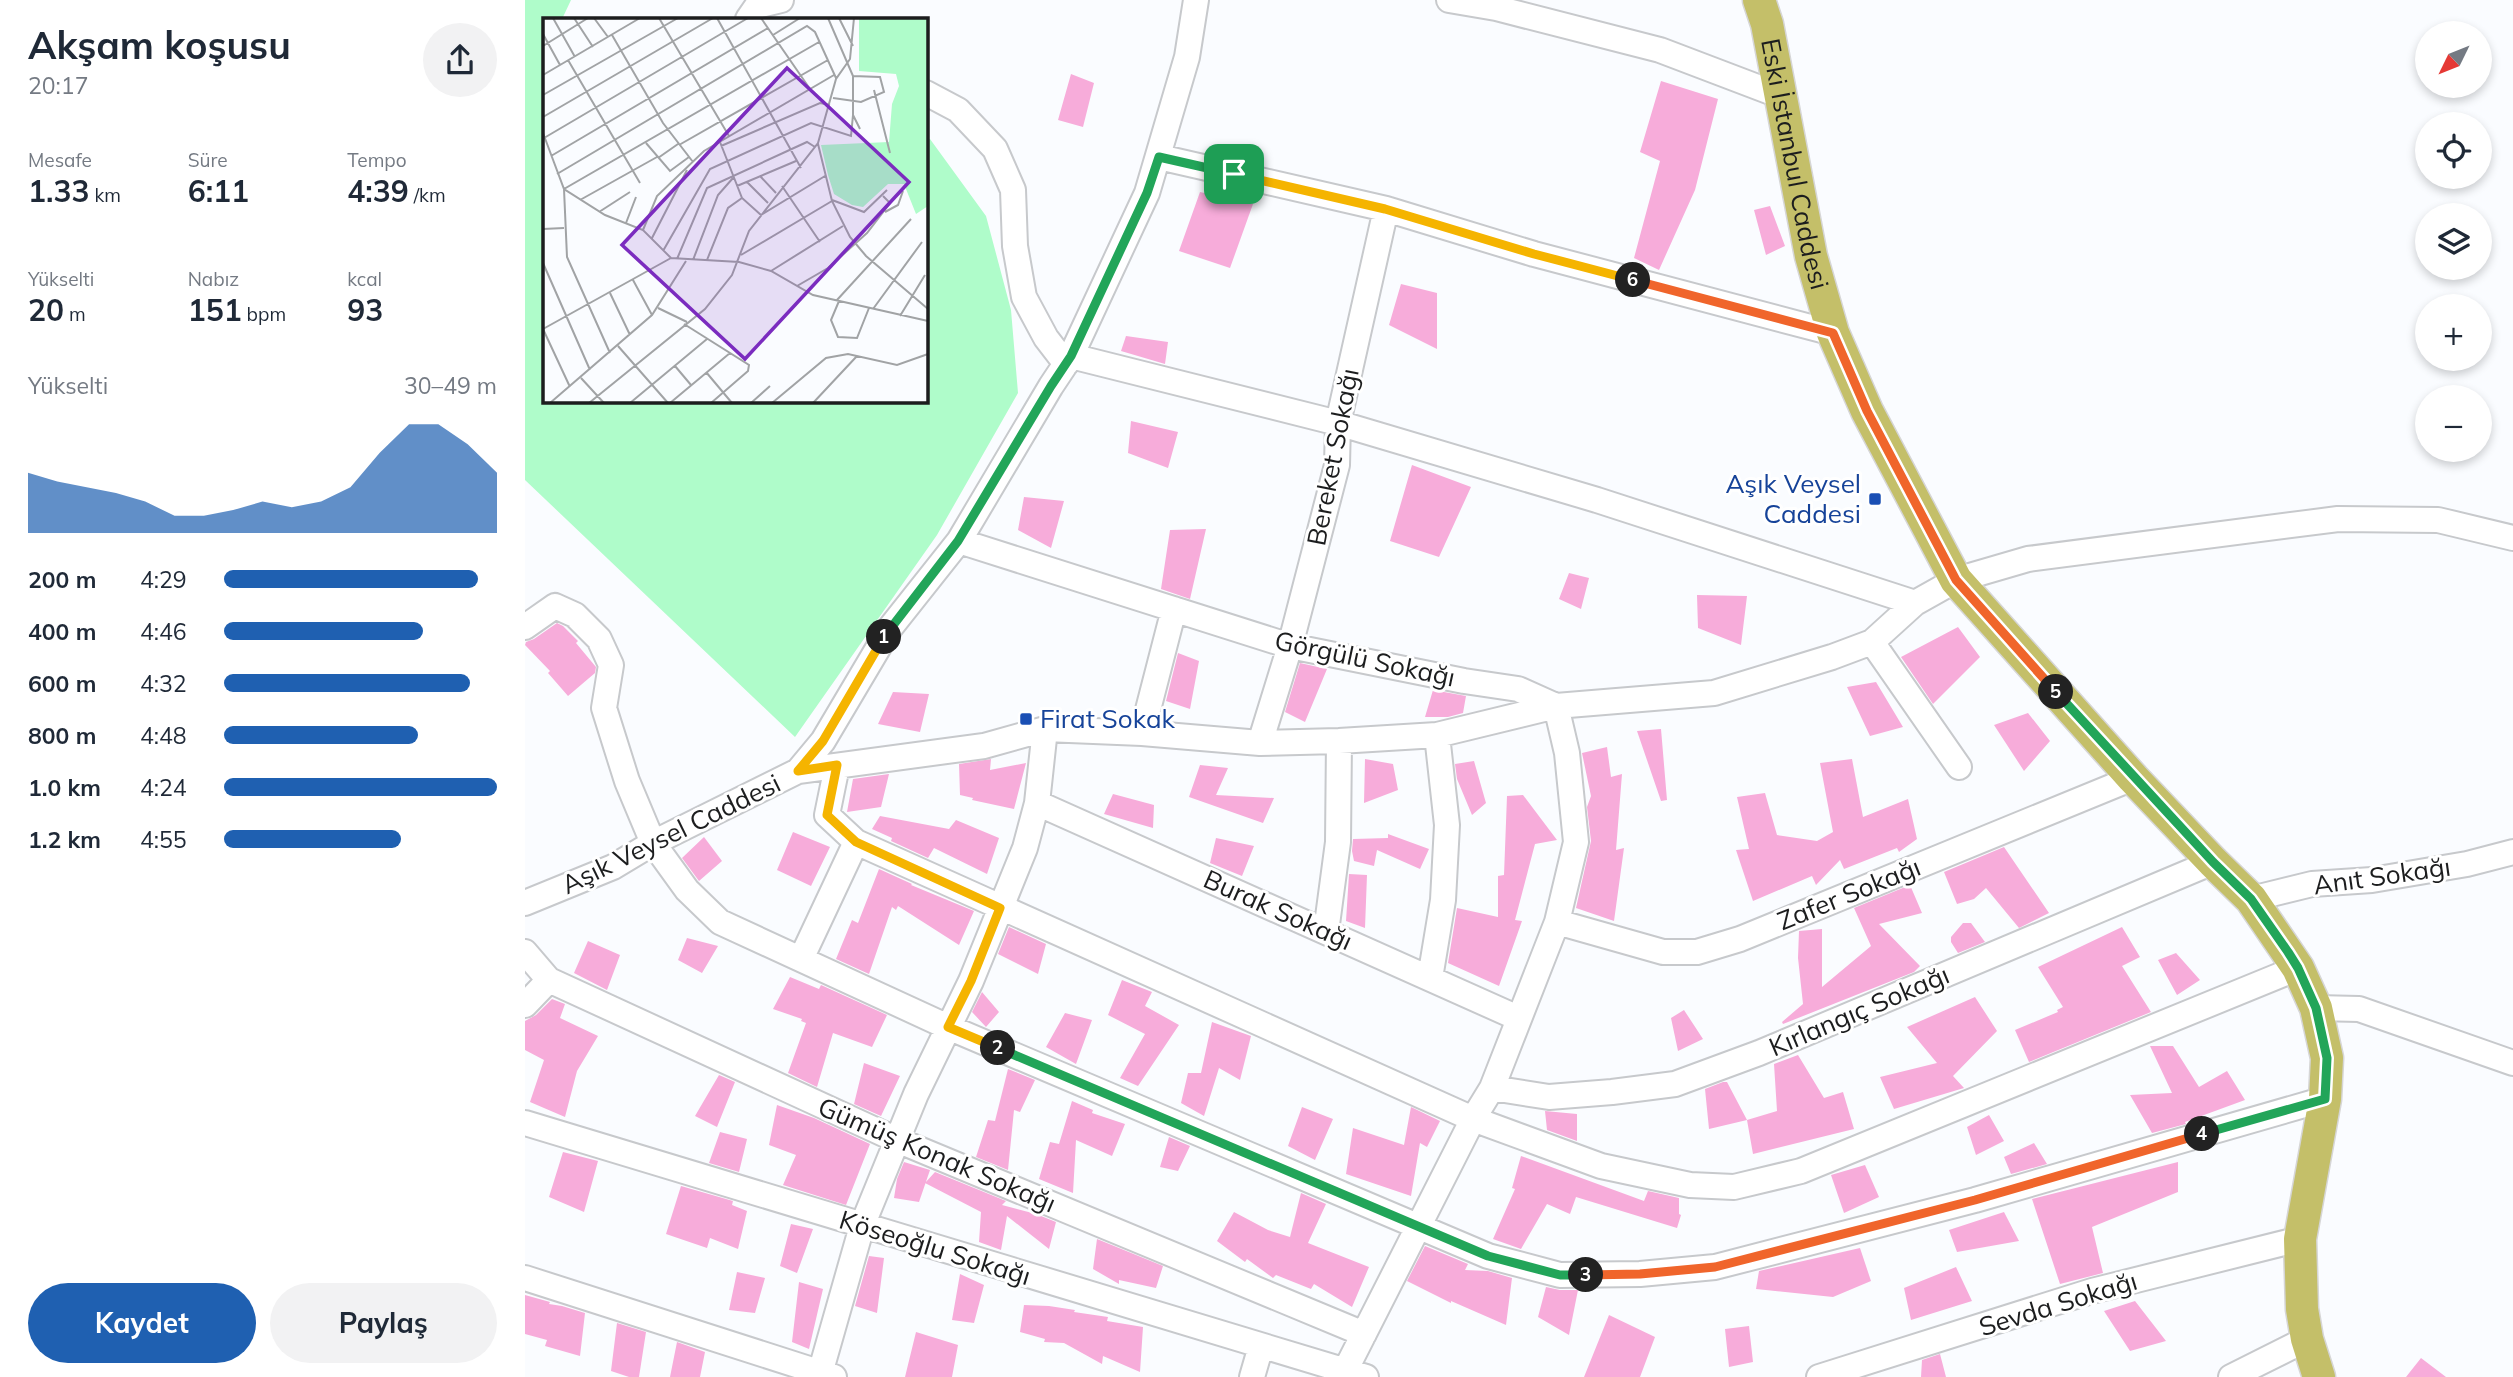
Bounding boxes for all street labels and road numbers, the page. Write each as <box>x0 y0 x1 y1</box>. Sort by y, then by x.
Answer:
street label: Eski İstanbul Caddesi <box>1754 36 1837 293</box>
street label: Bereket Sokağı <box>1299 365 1366 548</box>
street label: Görgülü Sokağı <box>1272 623 1458 694</box>
street label: Aşık Veysel Caddesi <box>556 766 786 901</box>
street label: Zafer Sokağı <box>1772 850 1925 937</box>
street label: Anıt Sokağı <box>2311 850 2453 901</box>
street label: Burak Sokağı <box>1199 862 1358 957</box>
street label: Kırlangıç Sokağı <box>1764 958 1954 1063</box>
street label: Gümüş Konak Sokağı <box>813 1089 1061 1220</box>
street label: Köseoğlu Sokağı <box>835 1203 1035 1292</box>
street label: Sevda Sokağı <box>1975 1264 2141 1343</box>

